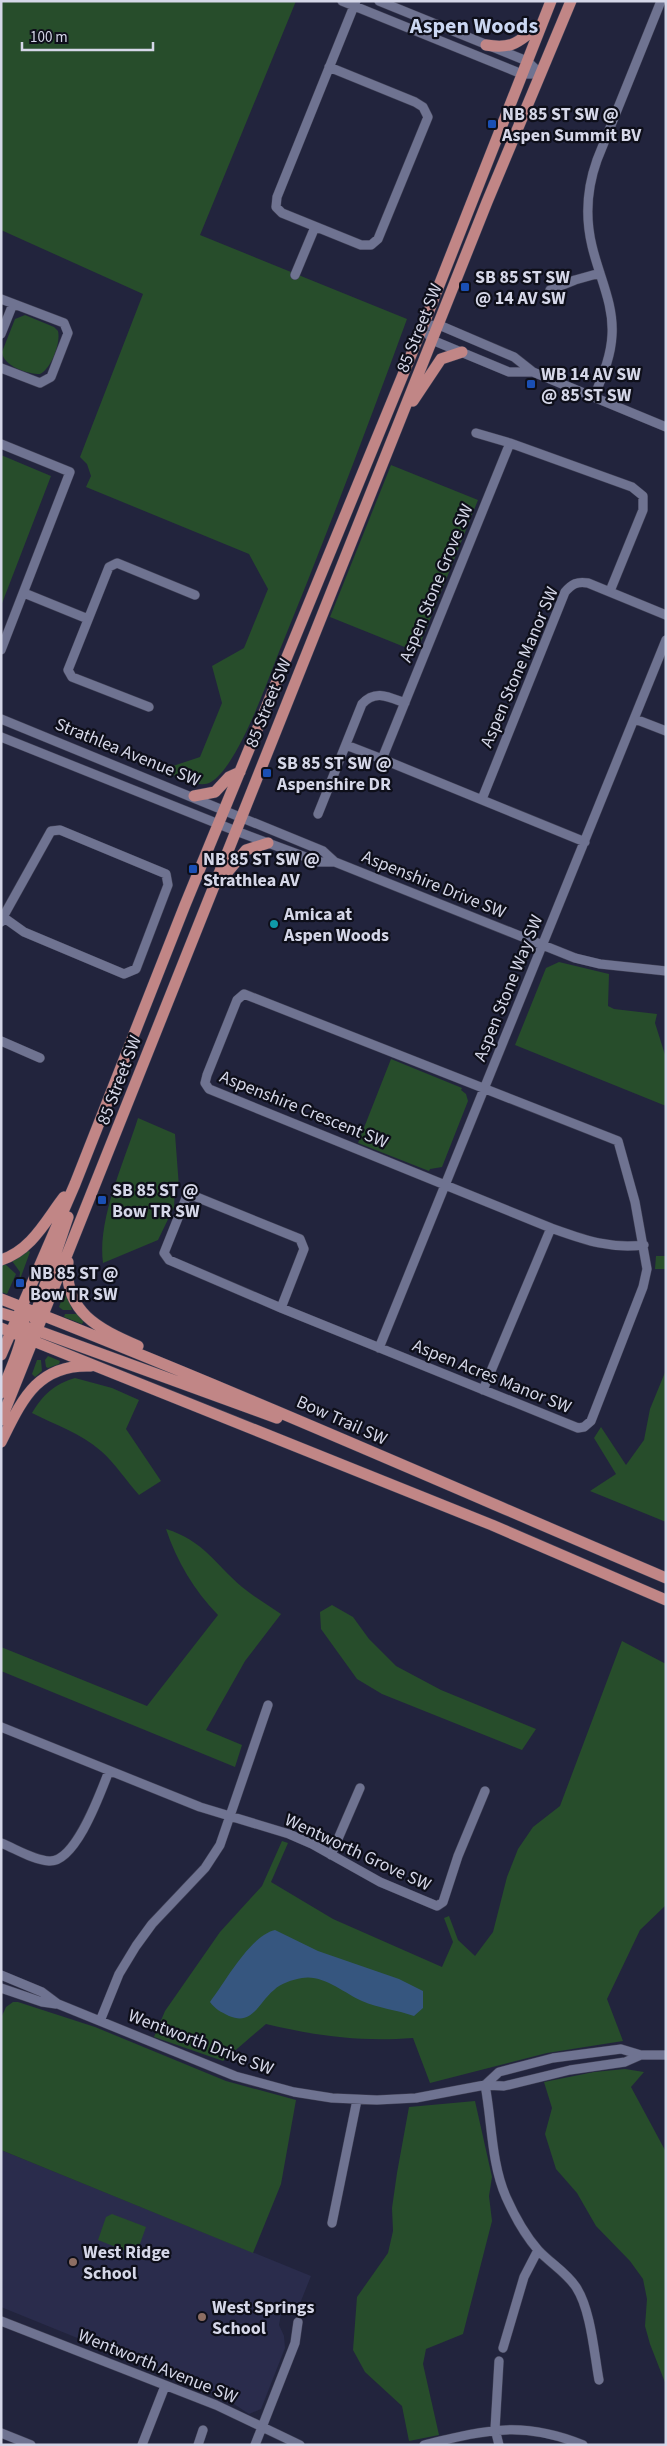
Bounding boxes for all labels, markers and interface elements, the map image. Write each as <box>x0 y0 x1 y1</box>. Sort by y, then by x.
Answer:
district label: Aspen Woods <box>409 10 538 42</box>
scale bar <box>22 20 154 52</box>
text: 100 m <box>30 27 68 48</box>
place label: NB 85 ST SW @ Aspen Summit BV <box>501 102 642 148</box>
marker: NB 85 ST SW @ Aspen Summit BV <box>486 118 498 130</box>
place label: SB 85 ST SW @ 14 AV SW <box>475 265 570 311</box>
street label: 85 Street SW <box>390 280 449 376</box>
marker: SB 85 ST SW @ 14 AV SW <box>459 281 471 293</box>
place label: WB 14 AV SW @ 85 ST SW <box>541 362 641 408</box>
marker: WB 14 AV SW @ 85 ST SW <box>525 378 537 390</box>
street label: Aspen Stone Grove SW <box>393 500 480 666</box>
street label: Aspen Stone Manor SW <box>474 583 565 752</box>
street label: 85 Street SW <box>239 655 298 751</box>
street label: Strathlea Avenue SW <box>51 712 204 793</box>
place label: SB 85 ST SW @ Aspenshire DR <box>276 751 392 797</box>
marker: SB 85 ST SW @ Aspenshire DR <box>261 767 273 779</box>
street label: Aspenshire Drive SW <box>358 844 510 925</box>
place label: NB 85 ST SW @ Strathlea AV <box>203 847 320 893</box>
marker: NB 85 ST SW @ Strathlea AV <box>187 863 199 875</box>
place label: Amica at Aspen Woods <box>283 902 389 948</box>
street label: Aspen Stone Way SW <box>468 911 549 1065</box>
marker: Amica at Aspen Woods <box>268 918 280 930</box>
street label: 85 Street SW <box>91 1032 148 1129</box>
street label: Aspenshire Crescent SW <box>216 1064 392 1155</box>
place label: SB 85 ST @ Bow TR SW <box>112 1178 200 1224</box>
marker: SB 85 ST @ Bow TR SW <box>96 1194 108 1206</box>
place label: NB 85 ST @ Bow TR SW <box>30 1261 119 1307</box>
marker: NB 85 ST @ Bow TR SW <box>14 1277 26 1289</box>
street label: Aspen Acres Manor SW <box>409 1333 575 1420</box>
street label: Bow Trail SW <box>292 1389 391 1452</box>
street label: Wentworth Grove SW <box>281 1808 435 1897</box>
street label: Wentworth Drive SW <box>125 2003 277 2082</box>
place label: West Ridge School <box>83 2240 170 2286</box>
marker: West Ridge School <box>67 2256 79 2268</box>
place label: West Springs School <box>212 2295 314 2341</box>
marker: West Springs School <box>196 2311 208 2323</box>
street label: Wentworth Avenue SW <box>74 2323 241 2410</box>

